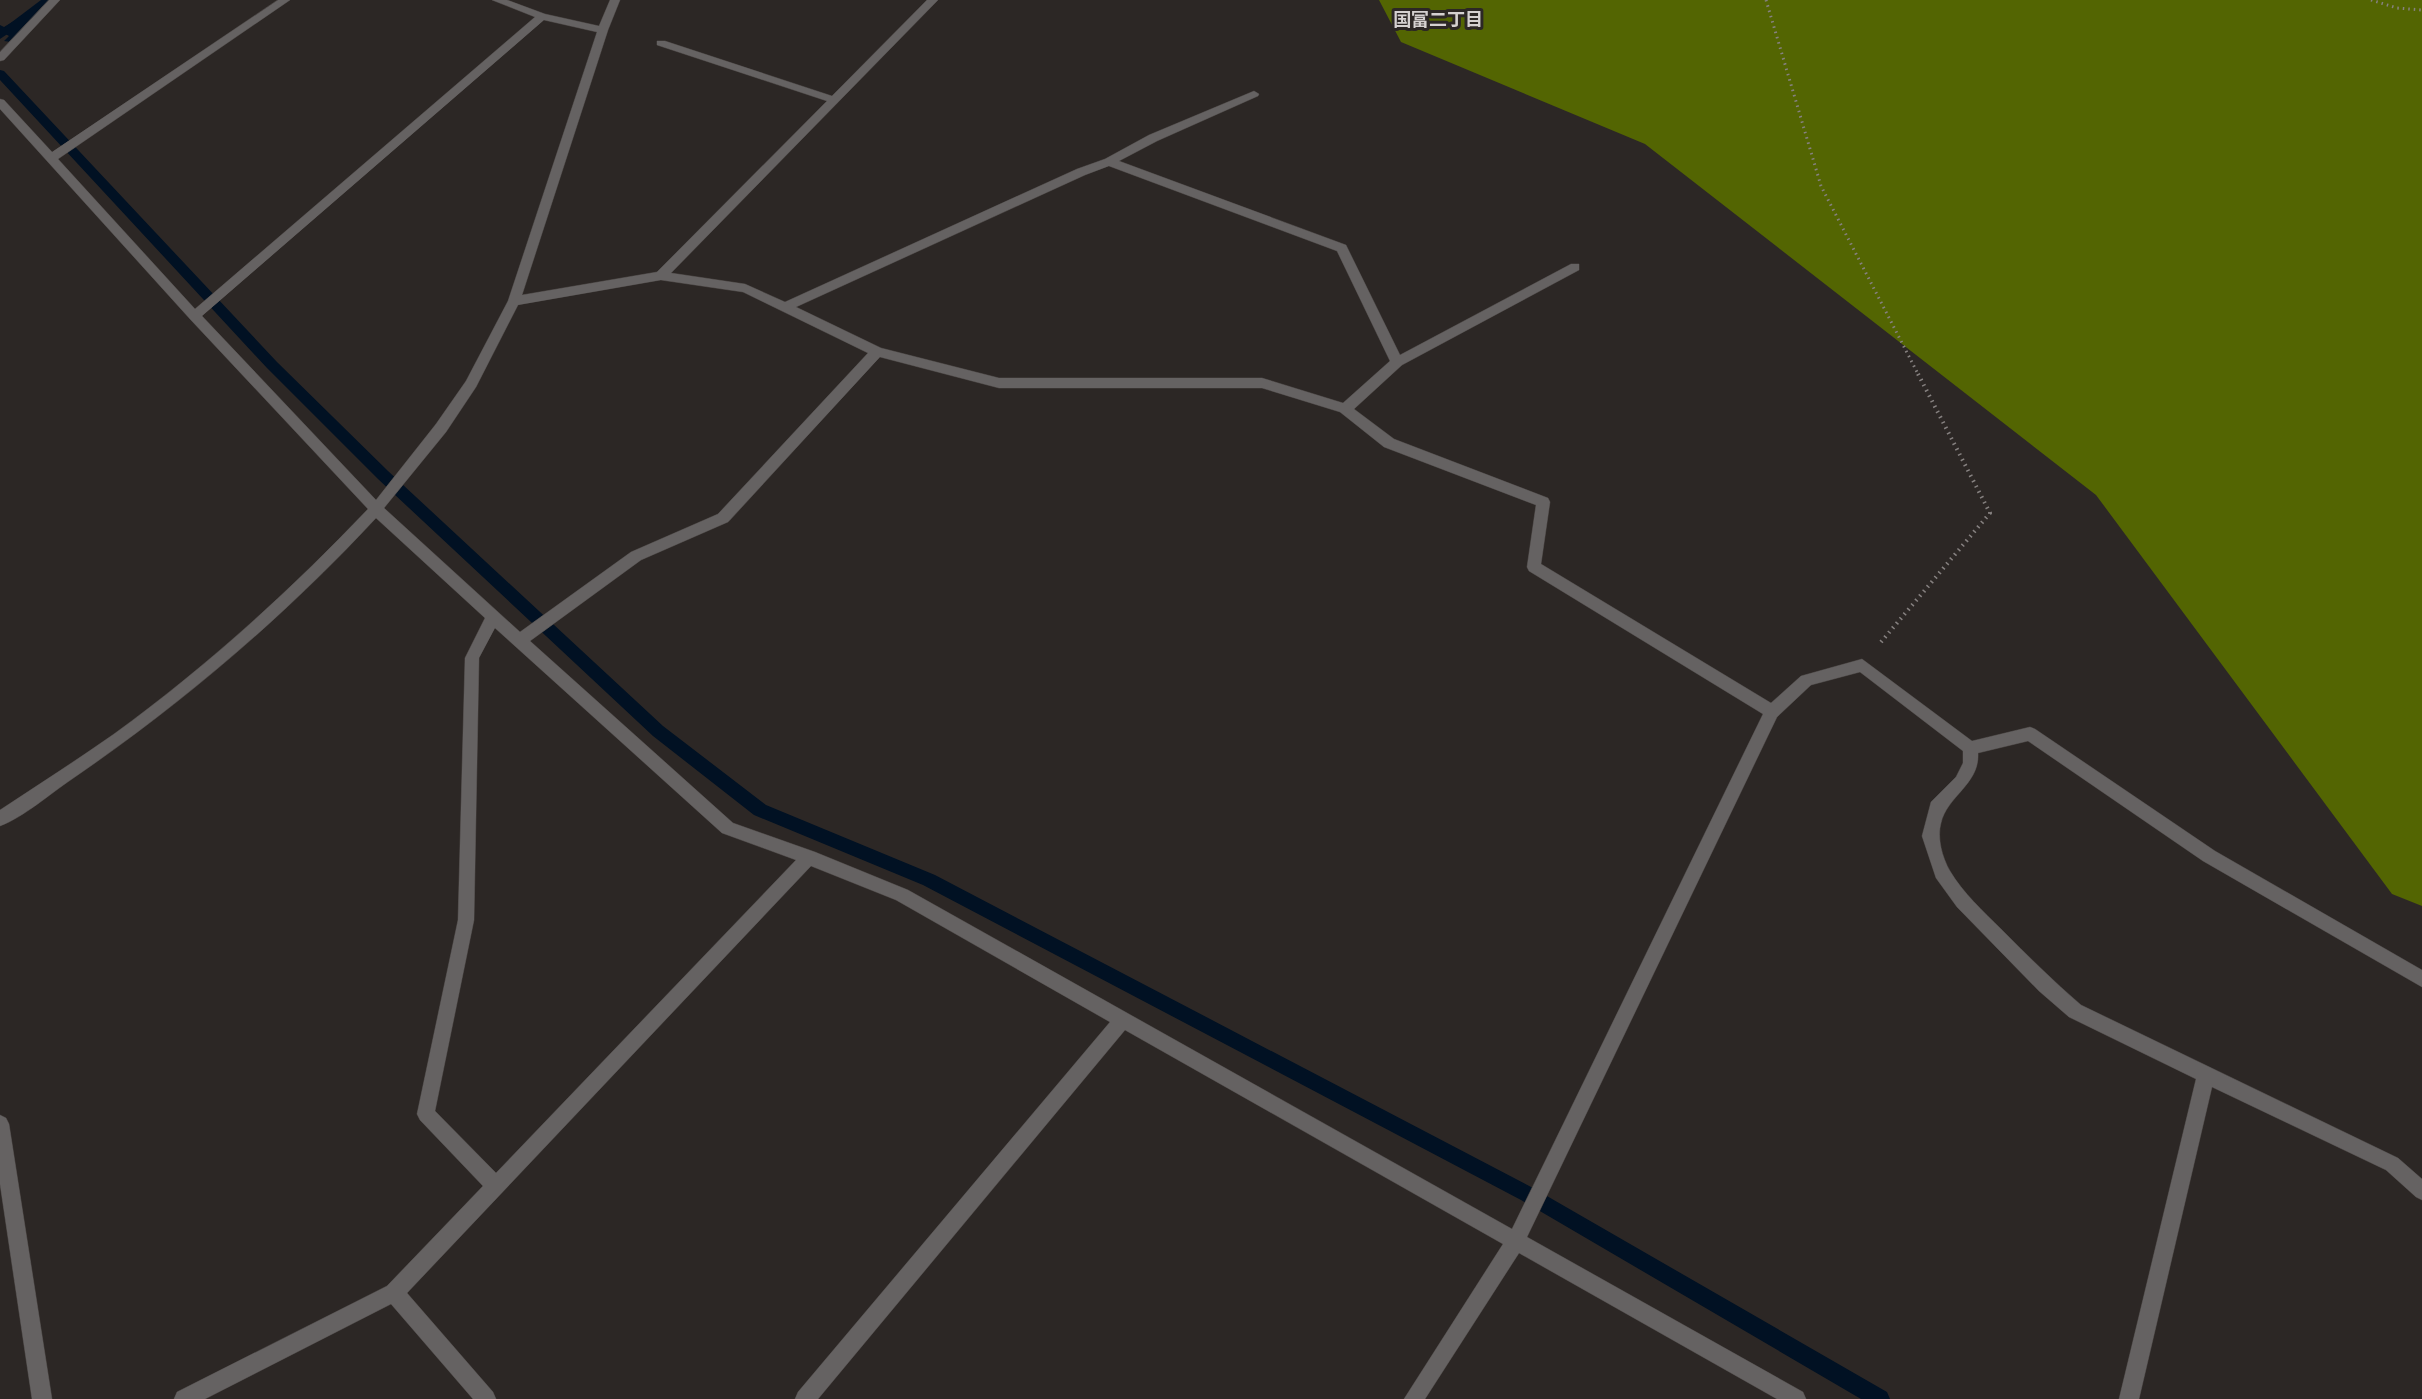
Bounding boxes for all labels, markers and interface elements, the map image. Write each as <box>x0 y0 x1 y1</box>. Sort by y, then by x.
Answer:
district label: 国富二丁目 <box>1393 9 1483 31</box>

